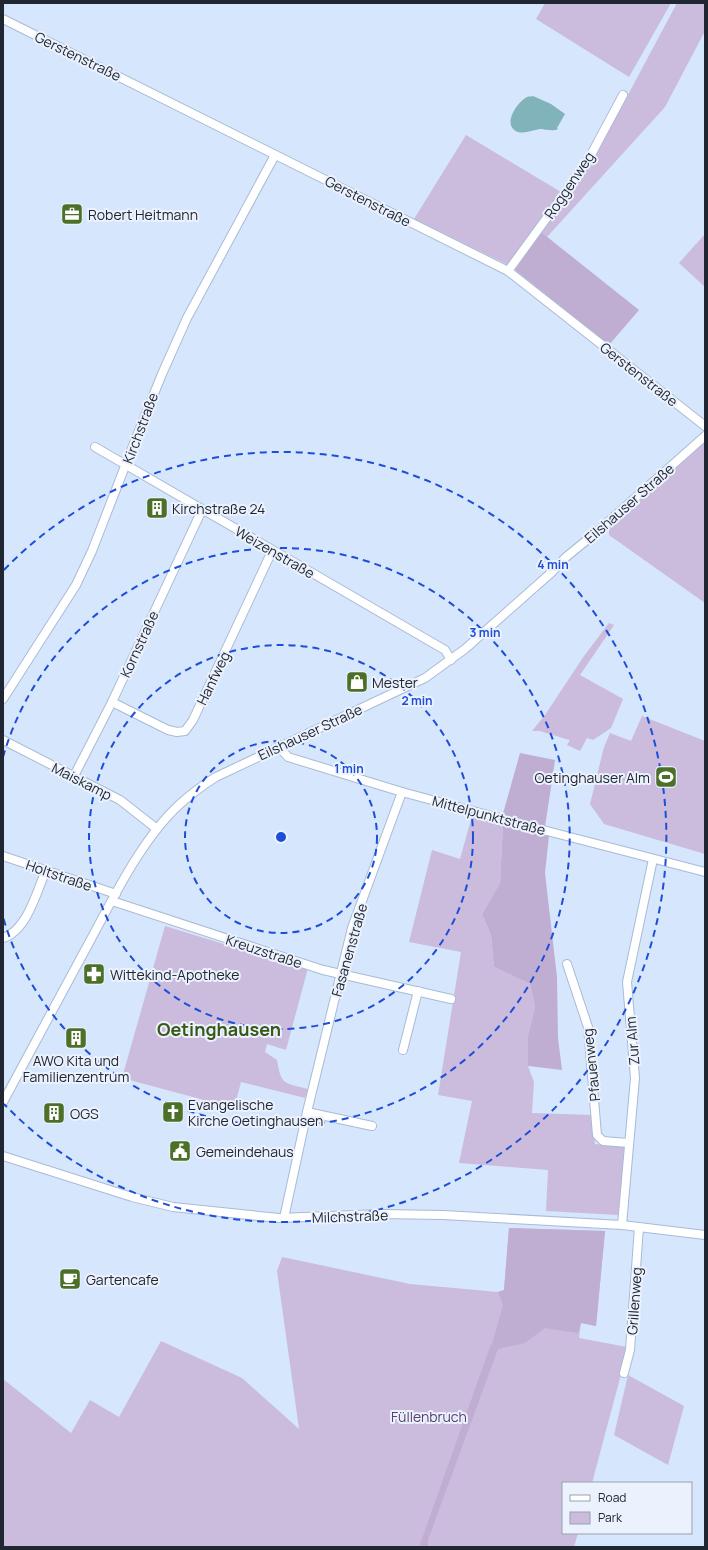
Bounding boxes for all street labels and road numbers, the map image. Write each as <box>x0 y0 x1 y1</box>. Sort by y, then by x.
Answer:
street label: Gerstenstraße <box>32 27 124 85</box>
street label: Roggenweg <box>540 148 598 222</box>
street label: Gerstenstraße <box>322 171 414 231</box>
street label: Gerstenstraße <box>596 338 682 410</box>
street label: Kirchstraße <box>118 390 162 466</box>
street label: Eilshauser Straße <box>580 459 678 547</box>
street label: Weizenstraße <box>232 522 318 582</box>
street label: Kornstraße <box>115 608 163 680</box>
street label: Hanfweg <box>192 648 234 708</box>
street label: Eilshauser Straße <box>255 700 365 764</box>
street label: Maiskamp <box>49 758 115 804</box>
street label: Mittelpunktstraße <box>430 791 548 839</box>
street label: Holtstraße <box>23 855 95 895</box>
street label: Fasanenstraße <box>327 901 371 999</box>
street label: Kreuzstraße <box>223 930 305 972</box>
street label: Zur Alm <box>620 1016 644 1066</box>
street label: Pfauenweg <box>578 1028 604 1102</box>
street label: Milchstraße <box>311 1205 389 1227</box>
street label: Grillenweg <box>622 1266 646 1336</box>

